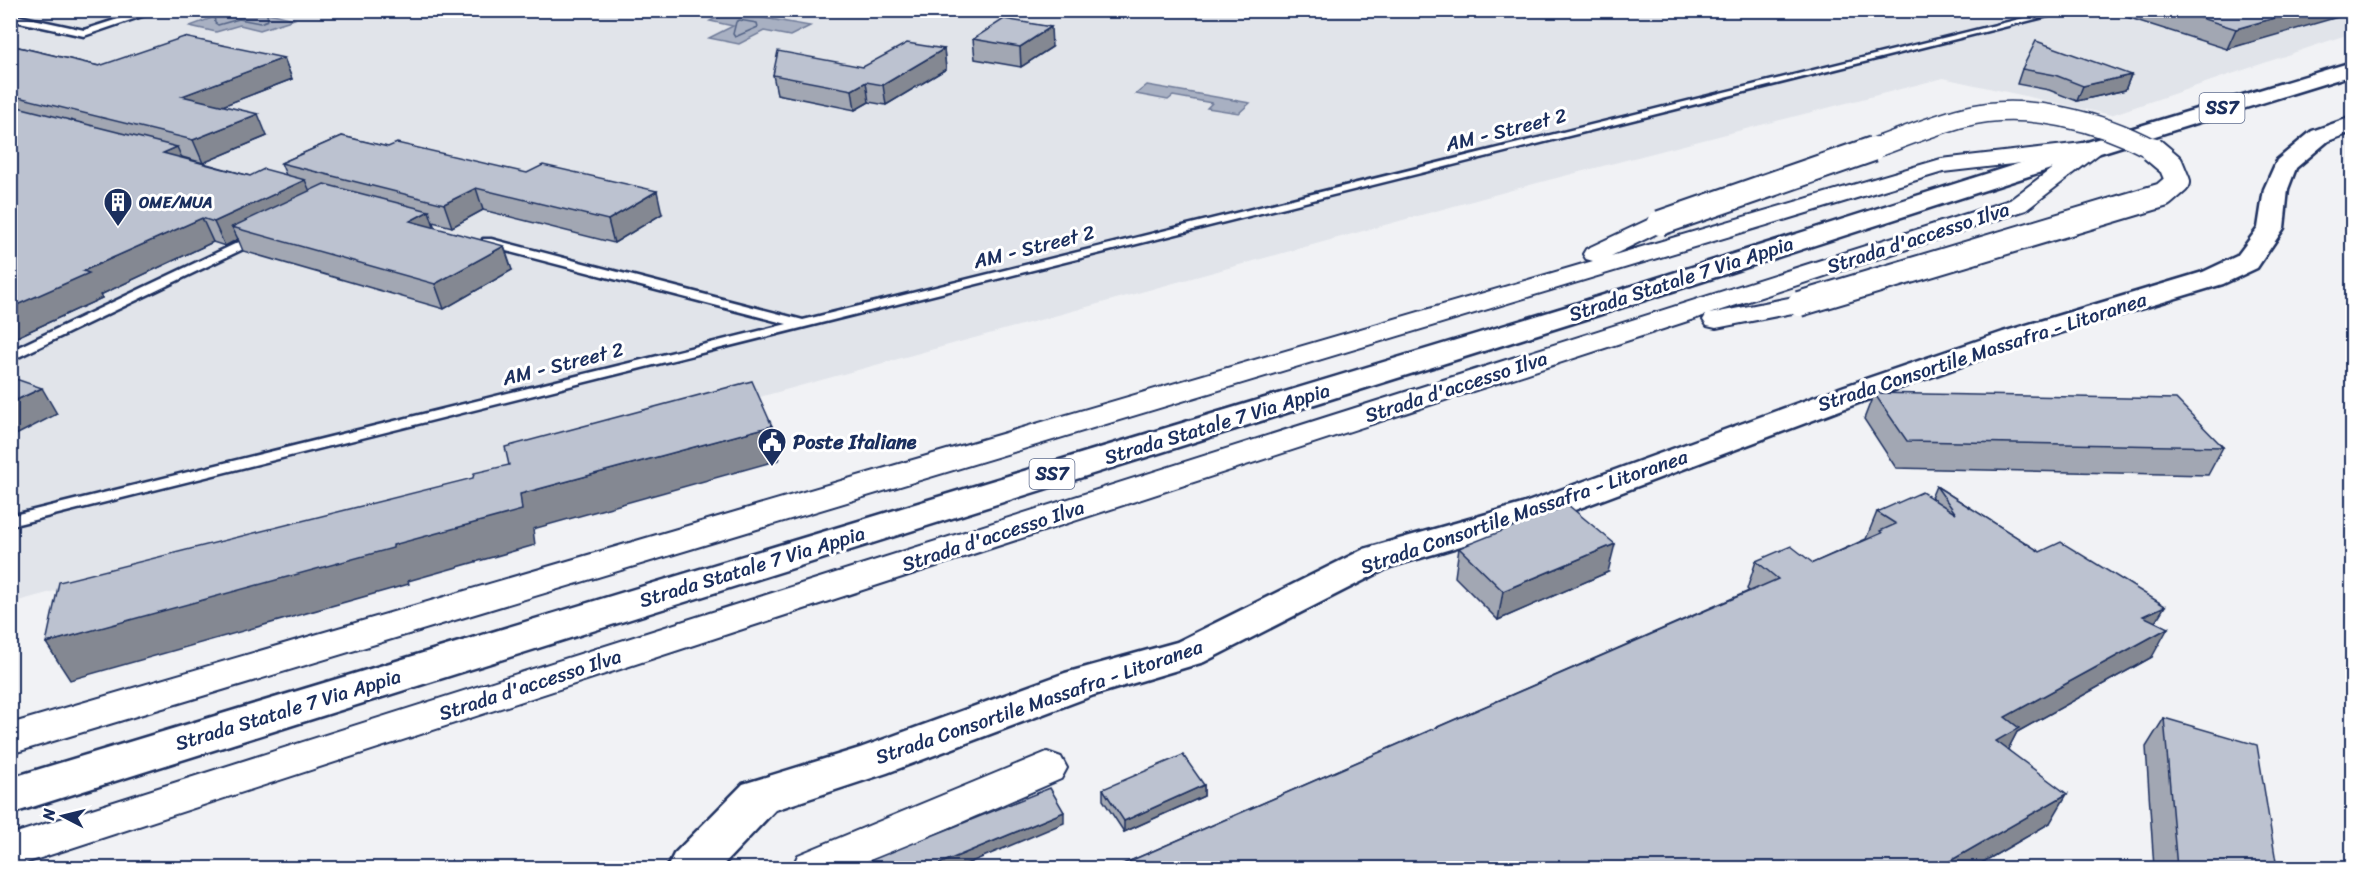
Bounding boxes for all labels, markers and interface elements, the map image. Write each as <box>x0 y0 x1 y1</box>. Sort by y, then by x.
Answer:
road number: SS7 <box>2200 93 2244 123</box>
street label: AM - Street 2 <box>1441 98 1571 162</box>
building icon: OME/MUA <box>102 186 134 228</box>
place label: OME/MUA <box>138 188 213 217</box>
street label: Strada d'accesso Ilva <box>1822 192 2014 284</box>
street label: AM - Street 2 <box>969 215 1099 279</box>
street label: Strada Statale 7 Via Appia <box>1564 226 1798 332</box>
street label: Strada Consortile Massafra - Litoranea <box>1813 282 2152 422</box>
street label: AM - Street 2 <box>498 332 628 396</box>
street label: Strada d'accesso Ilva <box>1360 341 1552 433</box>
street label: Strada Statale 7 Via Appia <box>1100 373 1334 475</box>
place label: Poste Italiane <box>793 425 917 460</box>
public building icon: Poste Italiane <box>756 426 788 468</box>
street label: Strada Consortile Massafra - Litoranea <box>1356 439 1693 585</box>
road number: SS7 <box>1030 459 1074 489</box>
street label: Strada d'accesso Ilva <box>897 490 1089 582</box>
street label: Strada Statale 7 Via Appia <box>635 516 869 618</box>
street label: Strada Consortile Massafra - Litoranea <box>871 629 1208 775</box>
street label: Strada d'accesso Ilva <box>434 639 626 731</box>
street label: Strada Statale 7 Via Appia <box>171 659 405 761</box>
north arrow <box>33 786 93 846</box>
text: N <box>33 806 64 822</box>

